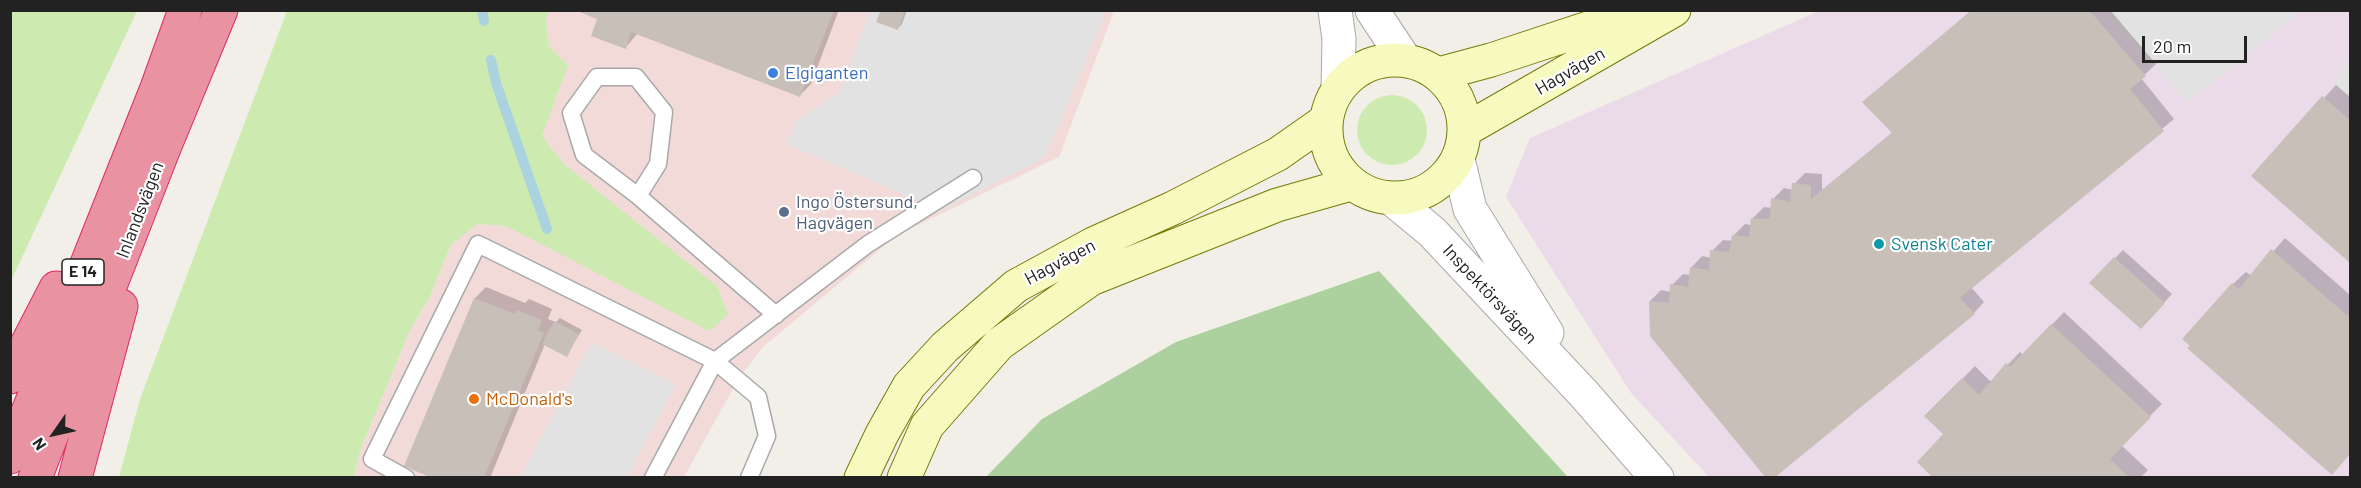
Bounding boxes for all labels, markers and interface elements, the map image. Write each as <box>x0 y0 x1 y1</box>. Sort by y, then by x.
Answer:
scale bar <box>2145 24 2250 62</box>
text: 20 m <box>2153 35 2191 57</box>
street label: Hagvägen <box>1531 42 1609 100</box>
place label: Elgiganten <box>785 62 868 84</box>
marker: Elgiganten <box>766 66 780 80</box>
street label: Inlandsvägen <box>112 159 168 261</box>
place label: Ingo Östersund, Hagvägen <box>796 191 918 234</box>
marker: Ingo Östersund, Hagvägen <box>777 205 791 219</box>
place label: Svensk Cater <box>1891 233 1993 255</box>
street label: Hagvägen <box>1021 234 1099 290</box>
marker: Svensk Cater <box>1872 237 1886 251</box>
street label: Inspektörsvägen <box>1438 240 1542 348</box>
road number: E 14 <box>62 259 104 285</box>
place label: McDonald's <box>486 388 573 410</box>
marker: McDonald's <box>467 392 481 406</box>
north arrow <box>24 404 84 464</box>
text: N <box>28 435 50 454</box>

